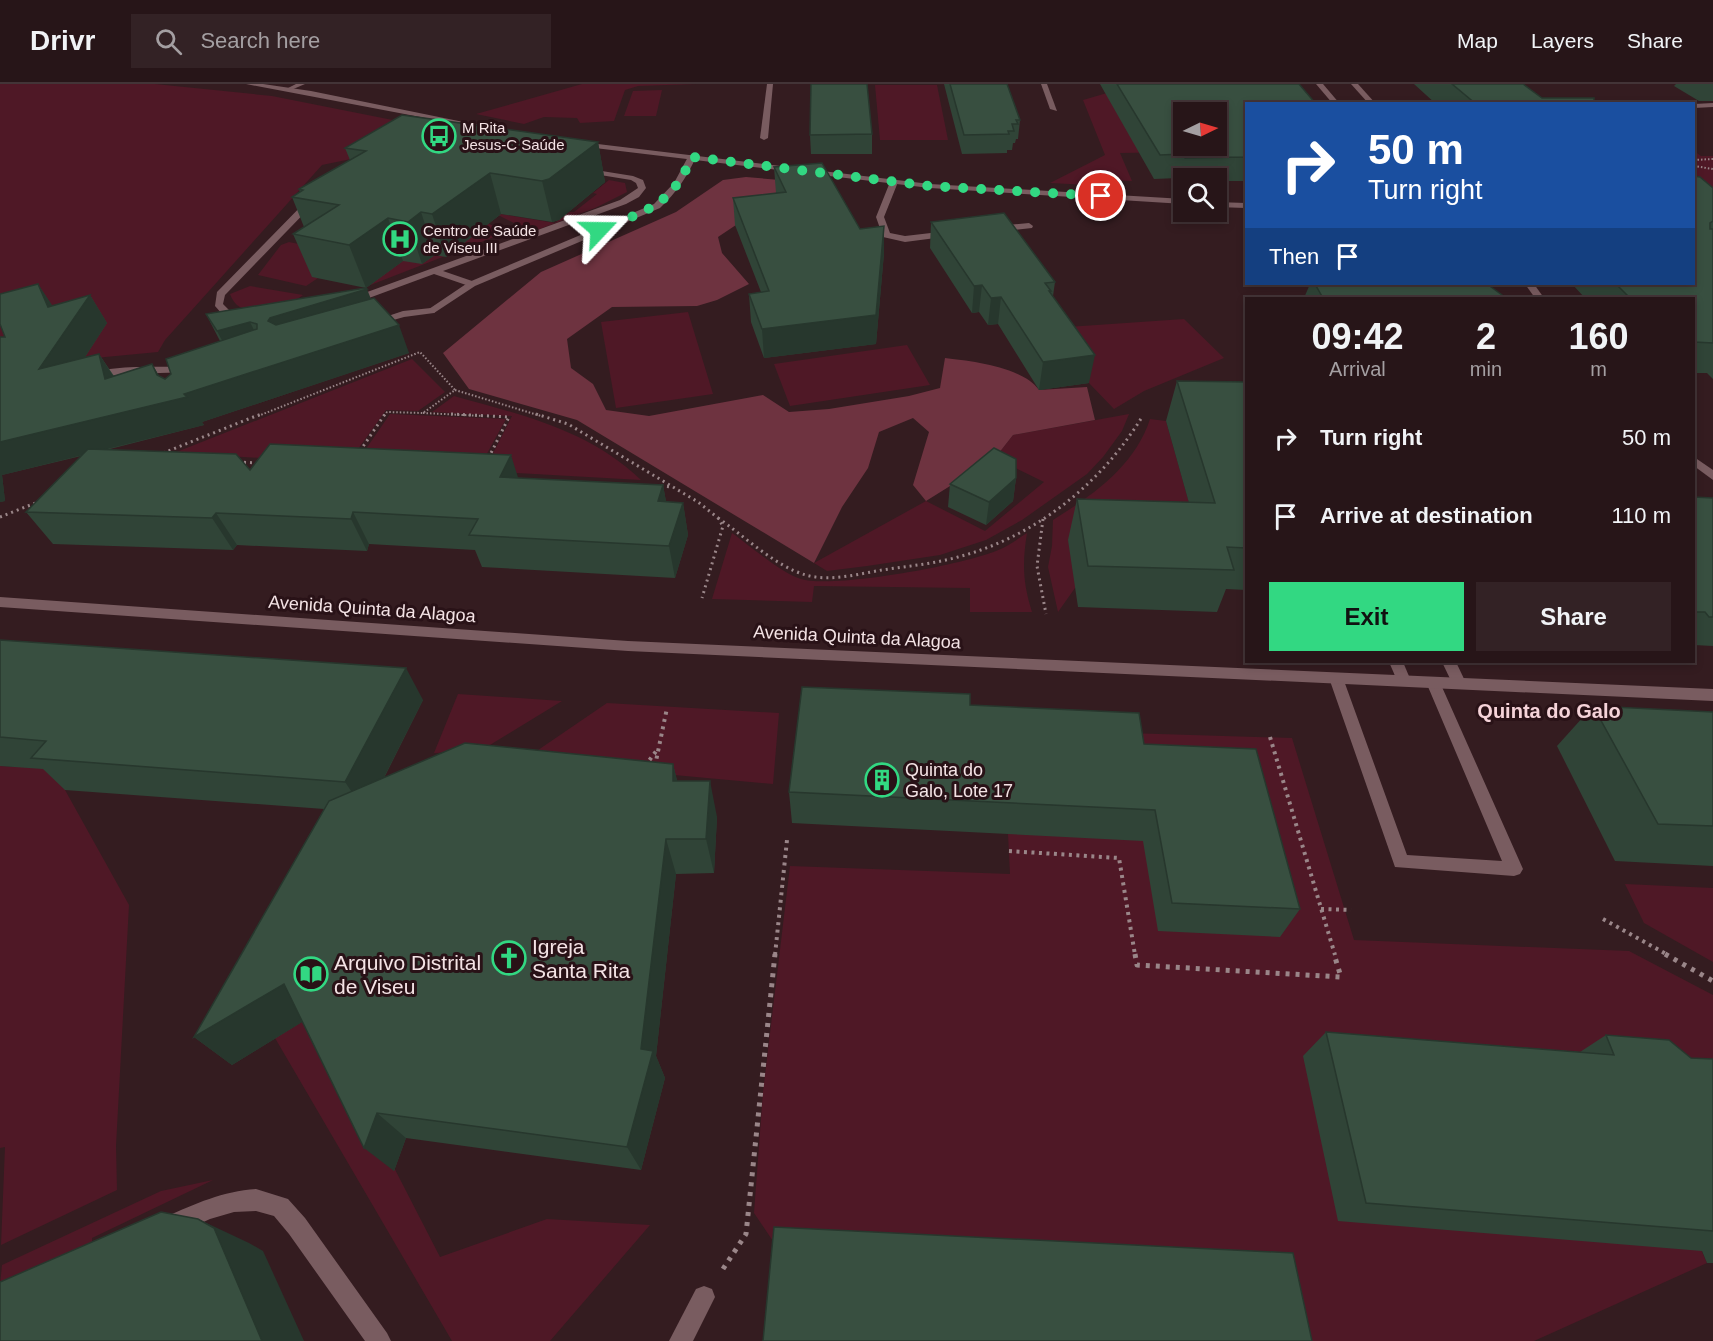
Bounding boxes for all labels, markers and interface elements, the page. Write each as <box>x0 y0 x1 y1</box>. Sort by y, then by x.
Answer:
search box <box>131 14 551 68</box>
text: Drivr <box>30 25 95 56</box>
icon: search <box>152 25 185 58</box>
text: Search here <box>200 28 320 53</box>
text: Map <box>1457 29 1498 52</box>
text: Layers <box>1531 29 1594 52</box>
text: Share <box>1627 29 1683 52</box>
north arrow <box>1173 102 1227 156</box>
map controls <box>1173 102 1227 222</box>
bus stop icon: M Rita Jesus-C Saúde <box>421 118 457 154</box>
place label: M Rita Jesus-C Saúde <box>462 119 565 153</box>
icon: right <box>1269 126 1347 204</box>
text: 50 m <box>1368 126 1464 173</box>
button: search <box>1173 168 1227 222</box>
pin <box>1075 170 1126 221</box>
text: Turn right <box>1368 175 1483 205</box>
icon: arrive <box>1084 179 1117 212</box>
position arrow <box>567 198 631 262</box>
hospital icon: Centro de Saúde de Viseu III <box>382 221 418 257</box>
place label: Centro de Saúde de Viseu III <box>423 222 536 256</box>
icon: arrive <box>1331 240 1364 273</box>
text: Then <box>1269 244 1319 269</box>
text: 09:42 <box>1311 316 1403 357</box>
text: 2 <box>1476 316 1496 357</box>
text: 160 <box>1568 316 1629 357</box>
text: Arrival <box>1329 358 1386 380</box>
text: min <box>1470 358 1502 380</box>
text: m <box>1590 358 1607 380</box>
icon: right <box>1269 422 1302 455</box>
text: Turn right <box>1320 425 1422 450</box>
text: 50 m <box>1622 425 1671 450</box>
icon: arrive <box>1269 500 1302 533</box>
text: Arrive at destination <box>1320 503 1533 528</box>
text: 110 m <box>1611 503 1671 528</box>
button: Exit <box>1269 582 1464 651</box>
button: Share <box>1476 582 1671 651</box>
street label: Avenida Quinta da Alagoa <box>268 592 477 626</box>
street label: Avenida Quinta da Alagoa <box>753 622 962 652</box>
district label: Quinta do Galo <box>1477 700 1621 722</box>
place label: Quinta do Galo, Lote 17 <box>905 760 1013 801</box>
building icon: Quinta do Galo, Lote 17 <box>864 762 900 798</box>
place label: Igreja Santa Rita <box>532 935 630 982</box>
church icon: Igreja Santa Rita <box>491 940 527 976</box>
place label: Arquivo Distrital de Viseu <box>334 951 481 998</box>
library icon: Arquivo Distrital de Viseu <box>293 956 329 992</box>

